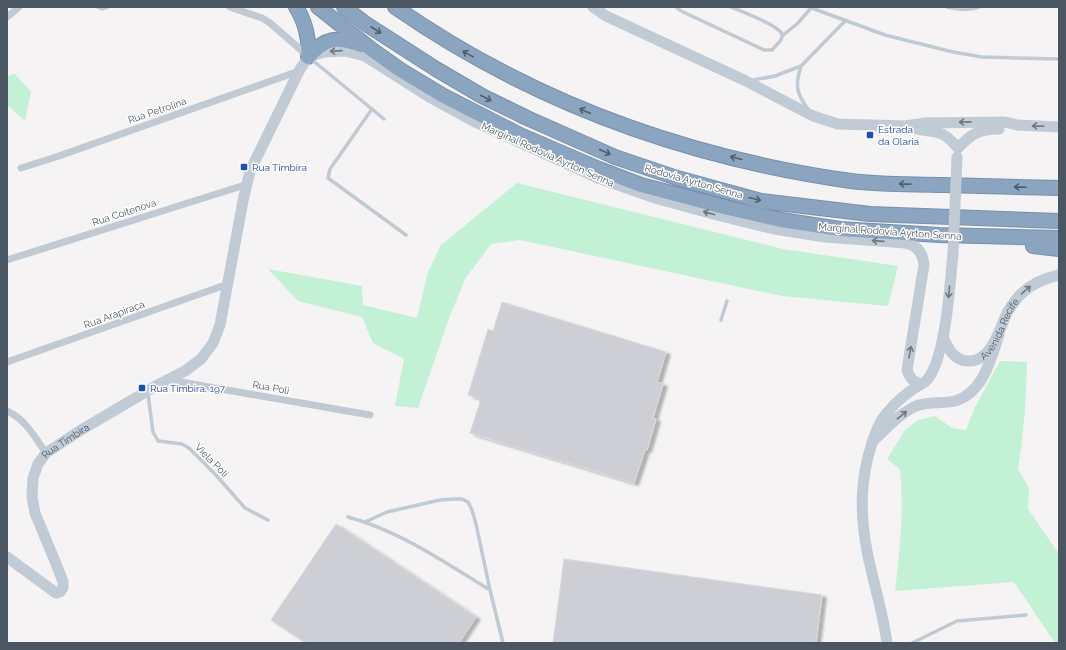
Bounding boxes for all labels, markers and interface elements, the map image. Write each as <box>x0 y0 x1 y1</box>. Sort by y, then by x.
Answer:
one-way arrow <box>370 26 381 34</box>
one-way arrow <box>330 48 343 55</box>
one-way arrow <box>462 50 474 57</box>
street label: Rua Petrolina <box>126 95 188 126</box>
one-way arrow <box>480 95 492 102</box>
one-way arrow <box>579 106 591 114</box>
one-way arrow <box>959 118 972 126</box>
street label: Marginal Rodovia Ayrton Senna <box>480 120 616 189</box>
one-way arrow <box>1032 122 1045 130</box>
place label: Estrada da Olaria <box>878 124 919 147</box>
marker: Estrada da Olaria <box>865 130 875 140</box>
one-way arrow <box>598 149 610 156</box>
one-way arrow <box>729 154 742 161</box>
marker: Rua Timbira <box>239 162 249 172</box>
place label: Rua Timbira <box>252 162 307 173</box>
street label: Rodovia Ayrton Senna <box>644 162 744 201</box>
one-way arrow <box>899 180 912 188</box>
one-way arrow <box>1014 183 1027 191</box>
one-way arrow <box>748 196 761 203</box>
street label: Rua Coitenova <box>91 197 158 228</box>
one-way arrow <box>703 209 716 216</box>
street label: Marginal Rodovia Ayrton Senna <box>818 221 962 242</box>
one-way arrow <box>872 238 885 245</box>
one-way arrow <box>945 285 952 298</box>
one-way arrow <box>1020 286 1031 295</box>
street label: Avenida Recife <box>978 296 1021 362</box>
street label: Rua Arapiraca <box>82 298 146 331</box>
one-way arrow <box>906 346 914 359</box>
street label: Rua Poli <box>252 379 290 396</box>
marker: Rua Timbira, 197 <box>137 383 147 393</box>
place label: Rua Timbira, 197 <box>150 383 226 394</box>
one-way arrow <box>897 411 908 420</box>
street label: Rua Timbira <box>39 421 91 460</box>
street label: Viela Poli <box>193 441 231 479</box>

